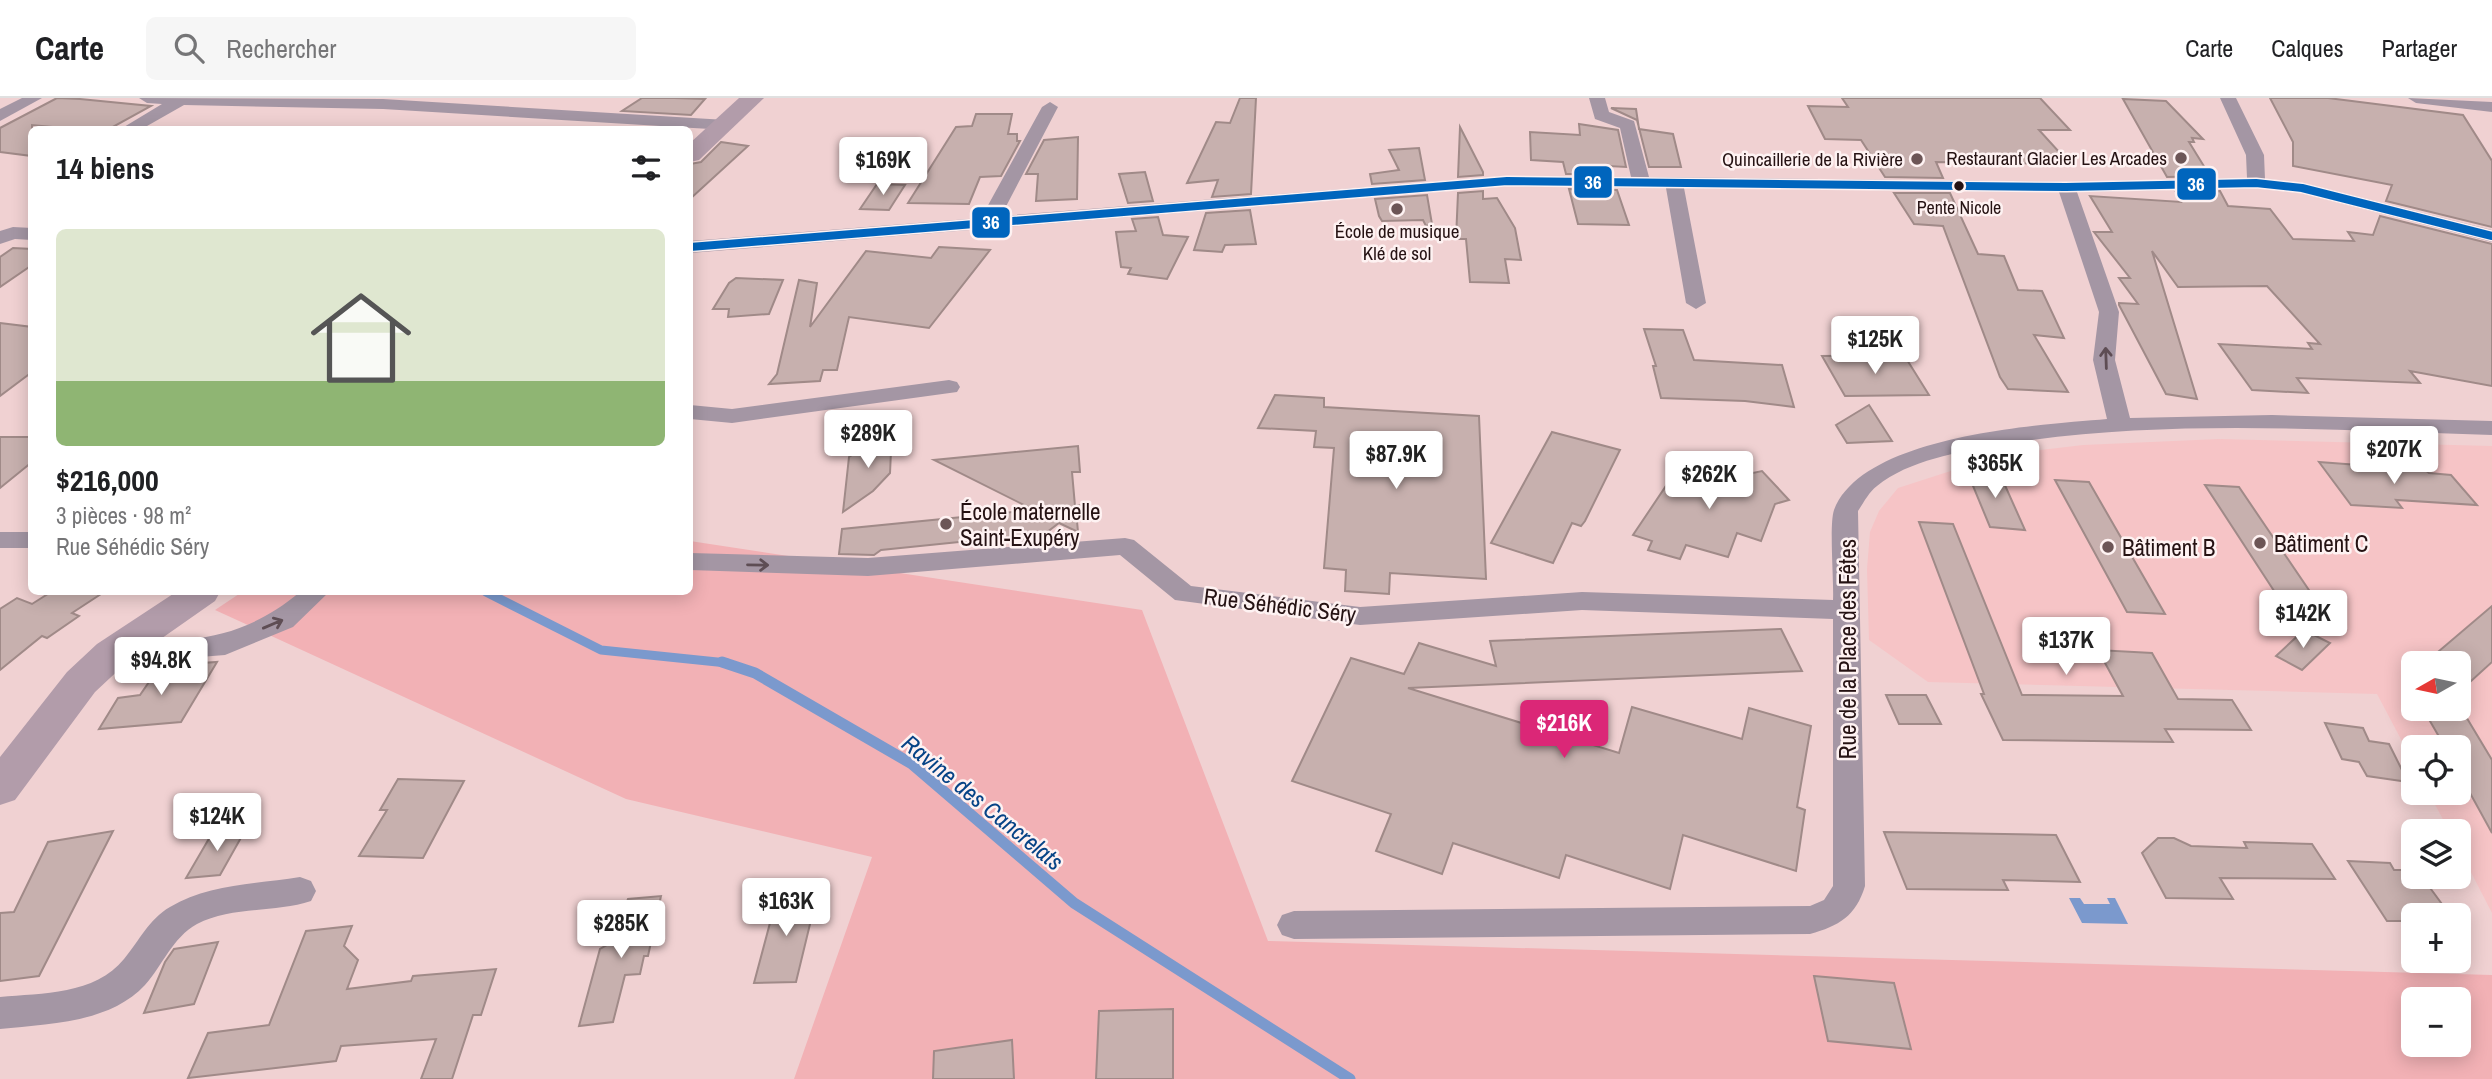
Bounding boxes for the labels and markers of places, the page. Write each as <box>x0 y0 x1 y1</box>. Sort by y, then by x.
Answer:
pin: $169K <box>834 138 932 197</box>
place label: Restaurant Glacier Les Arcades <box>1946 145 2167 171</box>
place label: Quincaillerie de la Rivière <box>1722 146 1903 172</box>
marker: Restaurant Glacier Les Arcades <box>2173 150 2189 166</box>
marker: Quincaillerie de la Rivière <box>1909 151 1925 167</box>
marker: Pente Nicole <box>1952 179 1966 193</box>
place label: Pente Nicole <box>1917 195 2001 220</box>
marker: École de musique Klé de sol <box>1389 201 1405 217</box>
place label: École de musique Klé de sol <box>1335 218 1459 266</box>
pin: $125K <box>1826 316 1924 376</box>
pin: $289K <box>819 410 917 470</box>
pin: $207K <box>2345 426 2443 486</box>
pin: $87.9K <box>1339 432 1453 491</box>
pin: $365K <box>1946 440 2044 500</box>
pin: $262K <box>1660 452 1758 511</box>
place label: École maternelle Saint-Exupéry <box>960 496 1100 553</box>
marker: École maternelle Saint-Exupéry <box>938 516 954 532</box>
place label: Bâtiment C <box>2274 528 2368 559</box>
place label: Bâtiment B <box>2122 532 2215 563</box>
marker: Bâtiment C <box>2252 535 2268 551</box>
marker: Bâtiment B <box>2100 539 2116 555</box>
pin: $142K <box>2254 590 2352 650</box>
pin: $137K <box>2017 618 2115 677</box>
pin: $94.8K <box>104 638 218 697</box>
pin: $216K <box>1515 700 1613 760</box>
pin: $124K <box>168 794 266 853</box>
pin: $163K <box>737 878 835 938</box>
pin: $285K <box>572 900 670 960</box>

